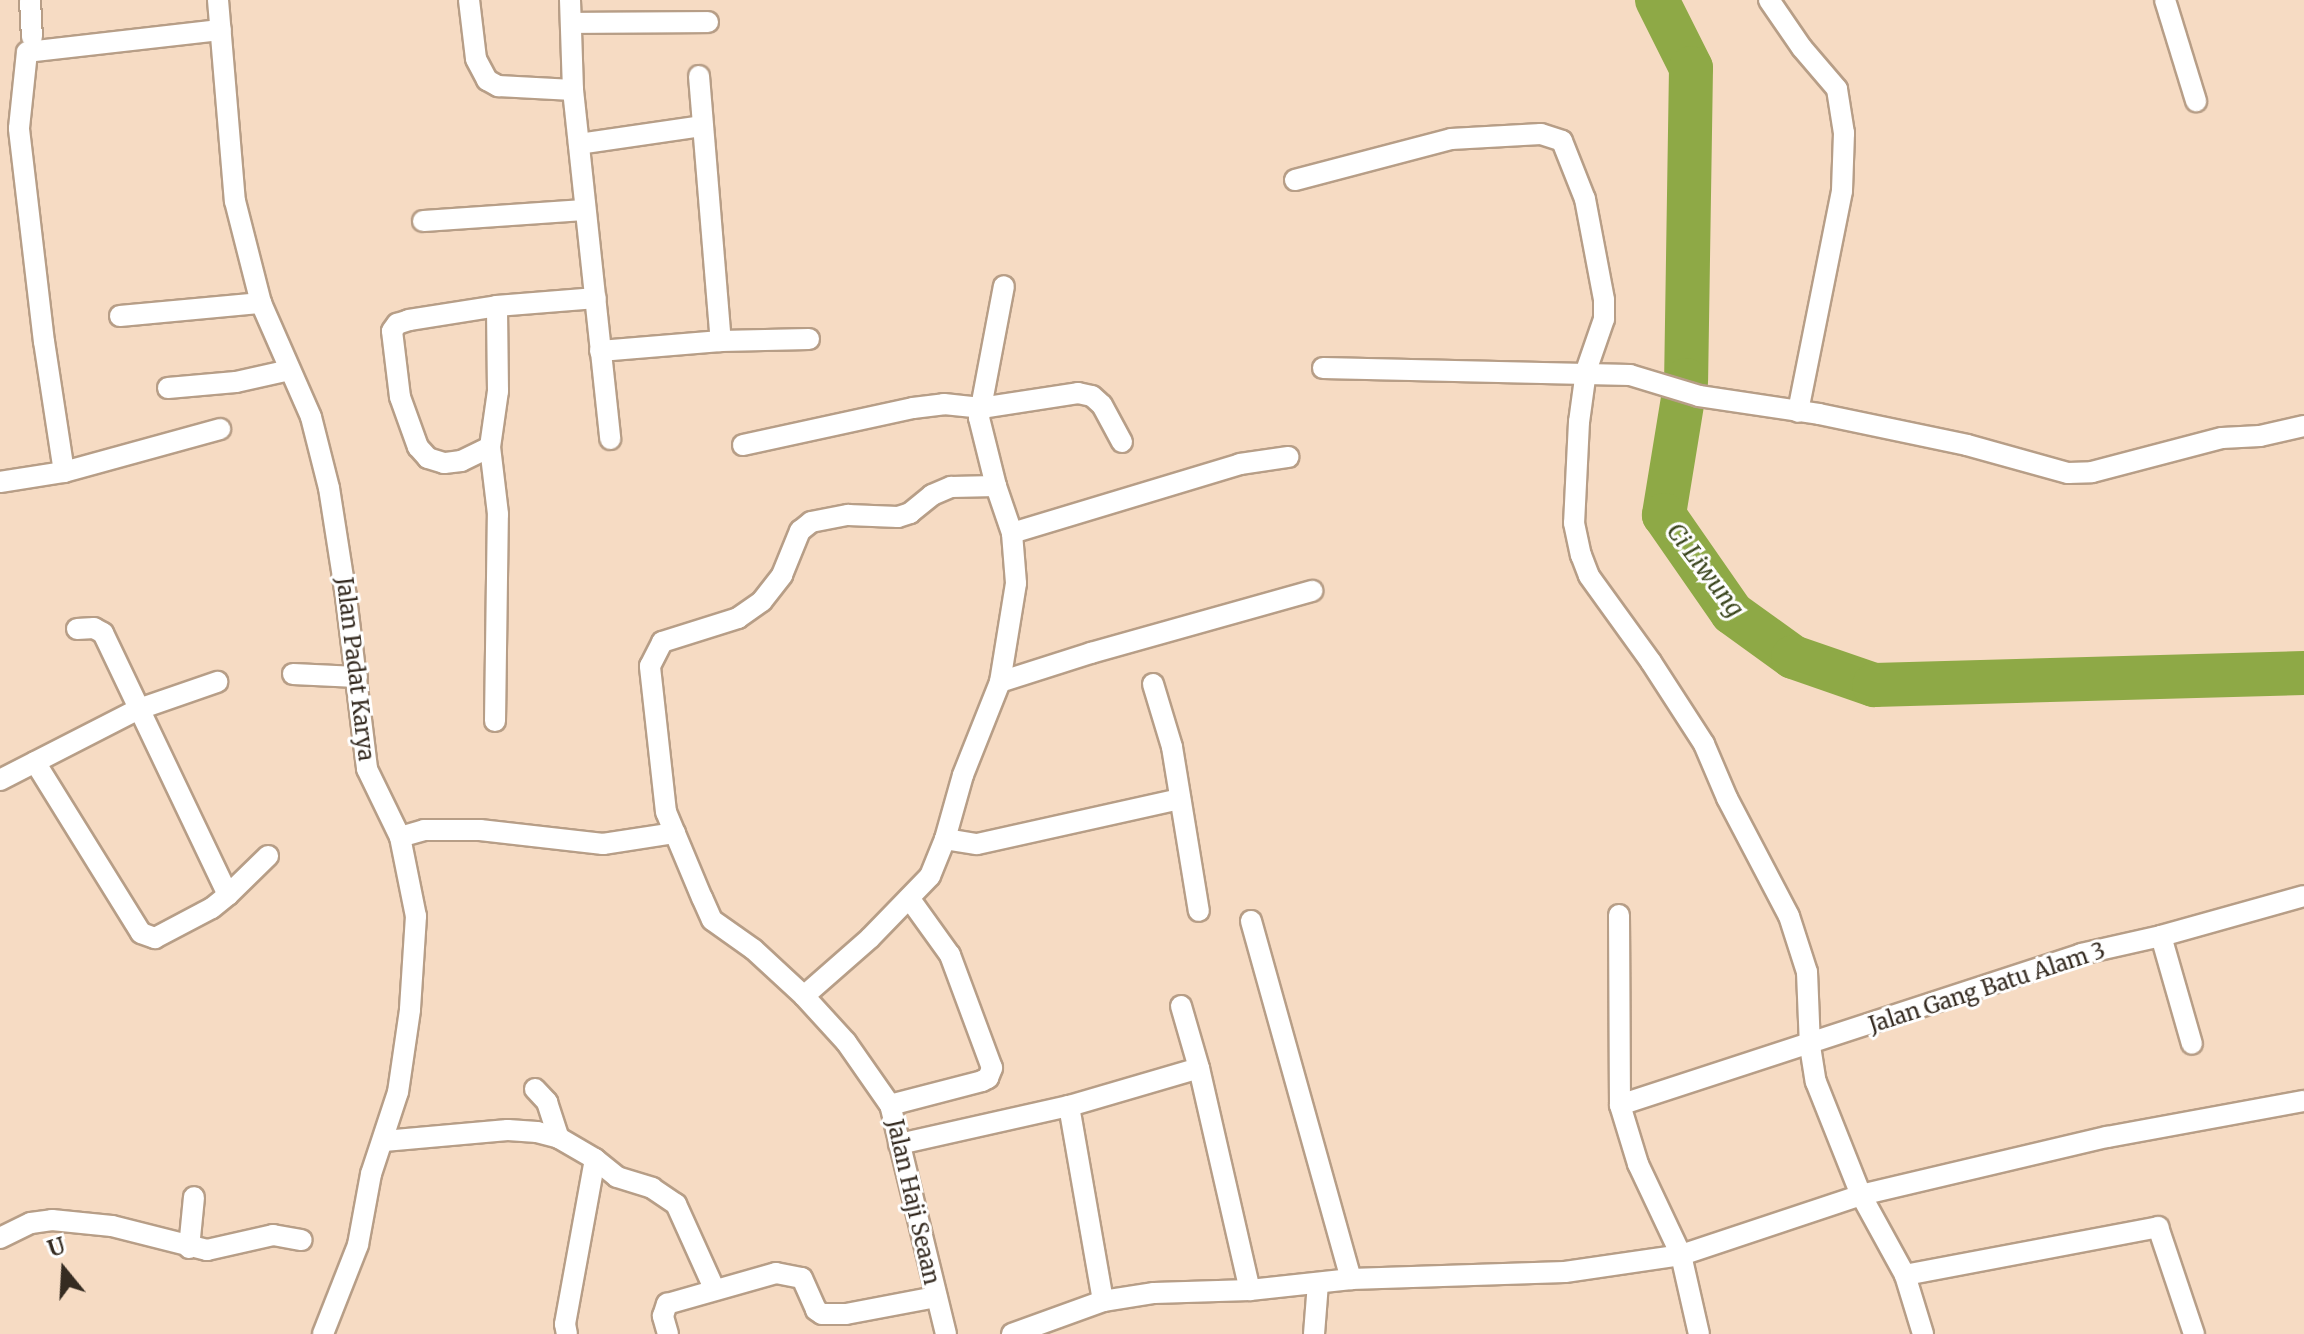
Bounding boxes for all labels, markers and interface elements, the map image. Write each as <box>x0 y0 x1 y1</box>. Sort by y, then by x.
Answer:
water label: Ci Liwung <box>1660 517 1750 623</box>
street label: Jalan Padat Karya <box>331 576 379 762</box>
street label: Jalan Gang Batu Alam 3 <box>1865 937 2109 1039</box>
street label: Jalan Haji Seaan <box>881 1117 945 1287</box>
north arrow <box>24 1230 104 1310</box>
text: U <box>44 1231 69 1263</box>

